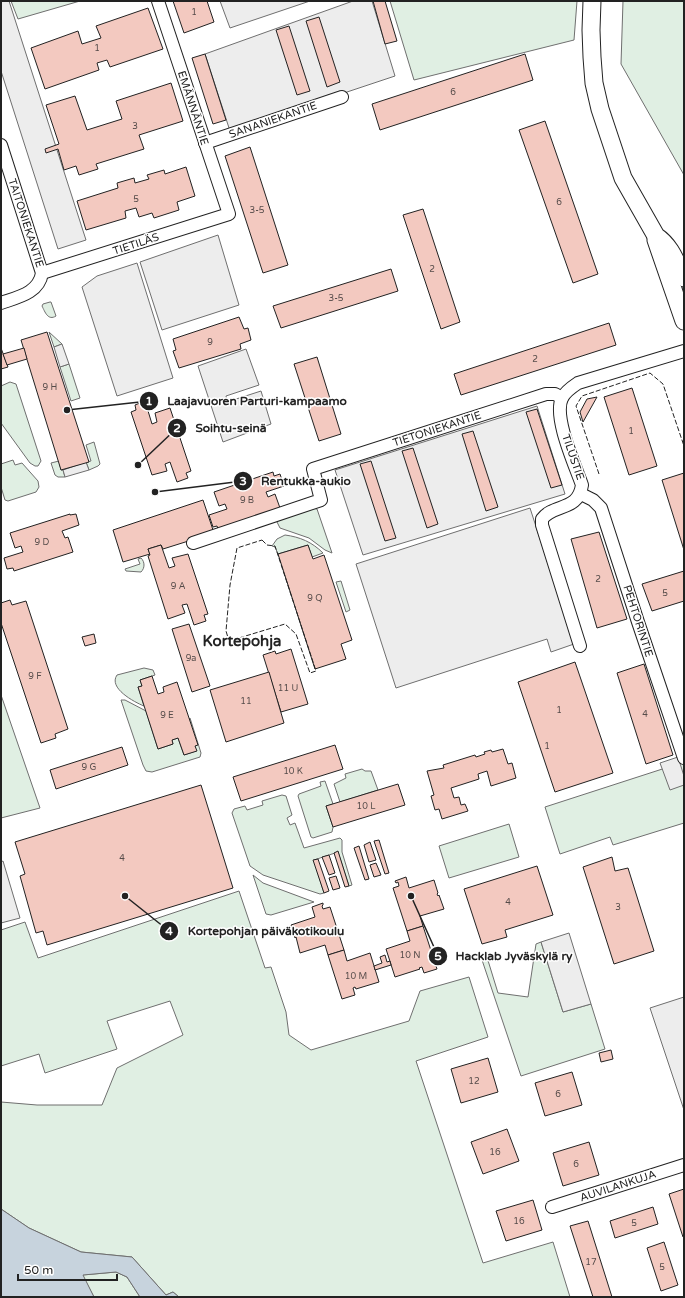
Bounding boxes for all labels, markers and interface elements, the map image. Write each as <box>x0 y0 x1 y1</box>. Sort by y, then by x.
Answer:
house number: 1 <box>191 7 197 18</box>
house number: 1 <box>94 43 100 54</box>
street label: EMÄNNÄNTIE <box>175 69 211 147</box>
house number: 6 <box>450 87 456 98</box>
street label: SANANIEKANTIE <box>227 99 319 141</box>
house number: 3 <box>132 121 138 132</box>
street label: TAITONIEKANTIE <box>5 177 47 269</box>
house number: 5 <box>133 194 139 205</box>
house number: 6 <box>556 197 562 208</box>
house number: 3-5 <box>250 205 265 216</box>
street label: TIETILÄS <box>111 230 161 258</box>
house number: 2 <box>429 264 435 275</box>
house number: 3-5 <box>329 293 344 304</box>
house number: 9 <box>207 337 213 348</box>
house number: 2 <box>532 354 538 365</box>
house number: 9 H <box>43 382 57 393</box>
callout: Laajavuoren Parturi-kampaamo <box>139 389 355 413</box>
text: 1 <box>145 394 153 408</box>
text: Laajavuoren Parturi-kampaamo <box>167 394 347 409</box>
street label: TIETONIEKANTIE <box>391 409 483 449</box>
callout: Soihtu-seinä <box>167 416 274 440</box>
text: 2 <box>173 421 181 435</box>
text: Soihtu-seinä <box>195 421 267 435</box>
house number: 1 <box>628 426 634 437</box>
street label: TILUSTIE <box>559 432 587 482</box>
callout: Rentukka-aukio <box>233 469 359 493</box>
text: 3 <box>239 474 247 488</box>
text: Rentukka-aukio <box>261 474 351 488</box>
house number: 9 B <box>240 495 254 506</box>
house number: 9 D <box>35 537 50 548</box>
house number: 2 <box>595 574 601 585</box>
house number: 9 A <box>171 581 186 592</box>
street label: PEHTORINTIE <box>620 583 656 659</box>
house number: 5 <box>662 588 668 599</box>
house number: 9 Q <box>307 593 323 604</box>
district label: Kortepohja <box>203 632 282 651</box>
house number: 9a <box>186 653 196 664</box>
house number: 9 F <box>28 671 42 682</box>
house number: 11 U <box>278 683 298 694</box>
house number: 11 <box>240 696 252 707</box>
house number: 1 <box>556 705 562 716</box>
house number: 4 <box>642 709 648 720</box>
house number: 9 E <box>160 710 174 721</box>
house number: 1 <box>544 741 550 752</box>
house number: 9 G <box>82 762 97 773</box>
house number: 10 K <box>283 766 303 777</box>
house number: 10 L <box>357 801 376 812</box>
house number: 4 <box>119 853 125 864</box>
house number: 4 <box>505 897 511 908</box>
house number: 3 <box>615 902 621 913</box>
callout: Kortepohjan päiväkotikoulu <box>159 919 352 943</box>
text: 4 <box>165 924 173 938</box>
text: Kortepohjan päiväkotikoulu <box>188 924 344 939</box>
callout: Hacklab Jyväskylä ry <box>428 944 581 968</box>
text: 5 <box>434 949 442 963</box>
text: Hacklab Jyväskylä ry <box>456 949 573 964</box>
house number: 10 N <box>400 950 420 961</box>
house number: 10 M <box>345 971 367 982</box>
house number: 12 <box>468 1076 480 1087</box>
house number: 6 <box>555 1089 561 1100</box>
house number: 16 <box>489 1147 501 1158</box>
house number: 6 <box>573 1159 579 1170</box>
street label: AUVILANKUJA <box>578 1168 658 1204</box>
house number: 16 <box>513 1216 525 1227</box>
house number: 5 <box>631 1218 637 1229</box>
scale bar <box>18 1256 117 1282</box>
house number: 17 <box>585 1257 597 1268</box>
house number: 5 <box>659 1262 665 1273</box>
text: 50 m <box>24 1263 53 1277</box>

